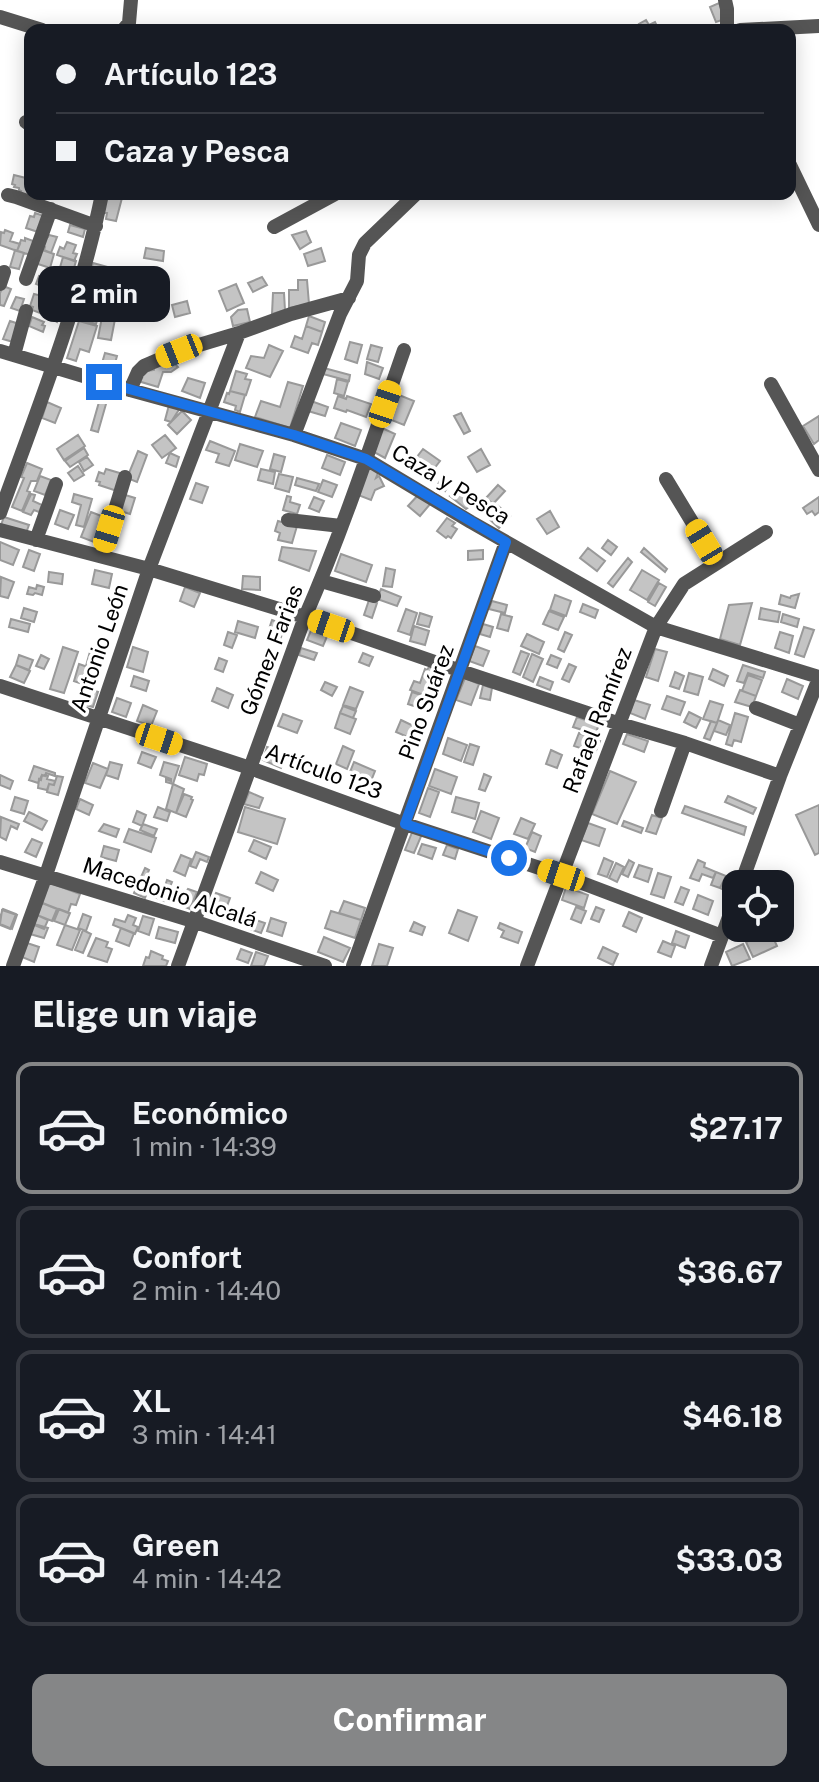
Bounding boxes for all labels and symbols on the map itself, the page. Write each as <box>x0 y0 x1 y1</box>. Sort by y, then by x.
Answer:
callout: 2 min <box>38 266 170 322</box>
car <box>152 331 206 371</box>
route end <box>86 364 122 400</box>
car <box>366 377 404 431</box>
street label: Caza y Pesca <box>387 438 515 530</box>
car <box>91 503 127 555</box>
car <box>681 515 727 569</box>
street label: Antonio León <box>65 580 133 716</box>
street label: Gómez Farias <box>234 581 308 719</box>
car <box>304 607 358 645</box>
street label: Pino Suárez <box>393 641 459 763</box>
street label: Rafael Ramírez <box>557 643 637 797</box>
car <box>132 720 186 758</box>
street label: Artículo 123 <box>262 738 386 804</box>
route start <box>491 840 527 876</box>
street label: Macedonio Alcalá <box>80 852 260 932</box>
car <box>534 856 588 894</box>

